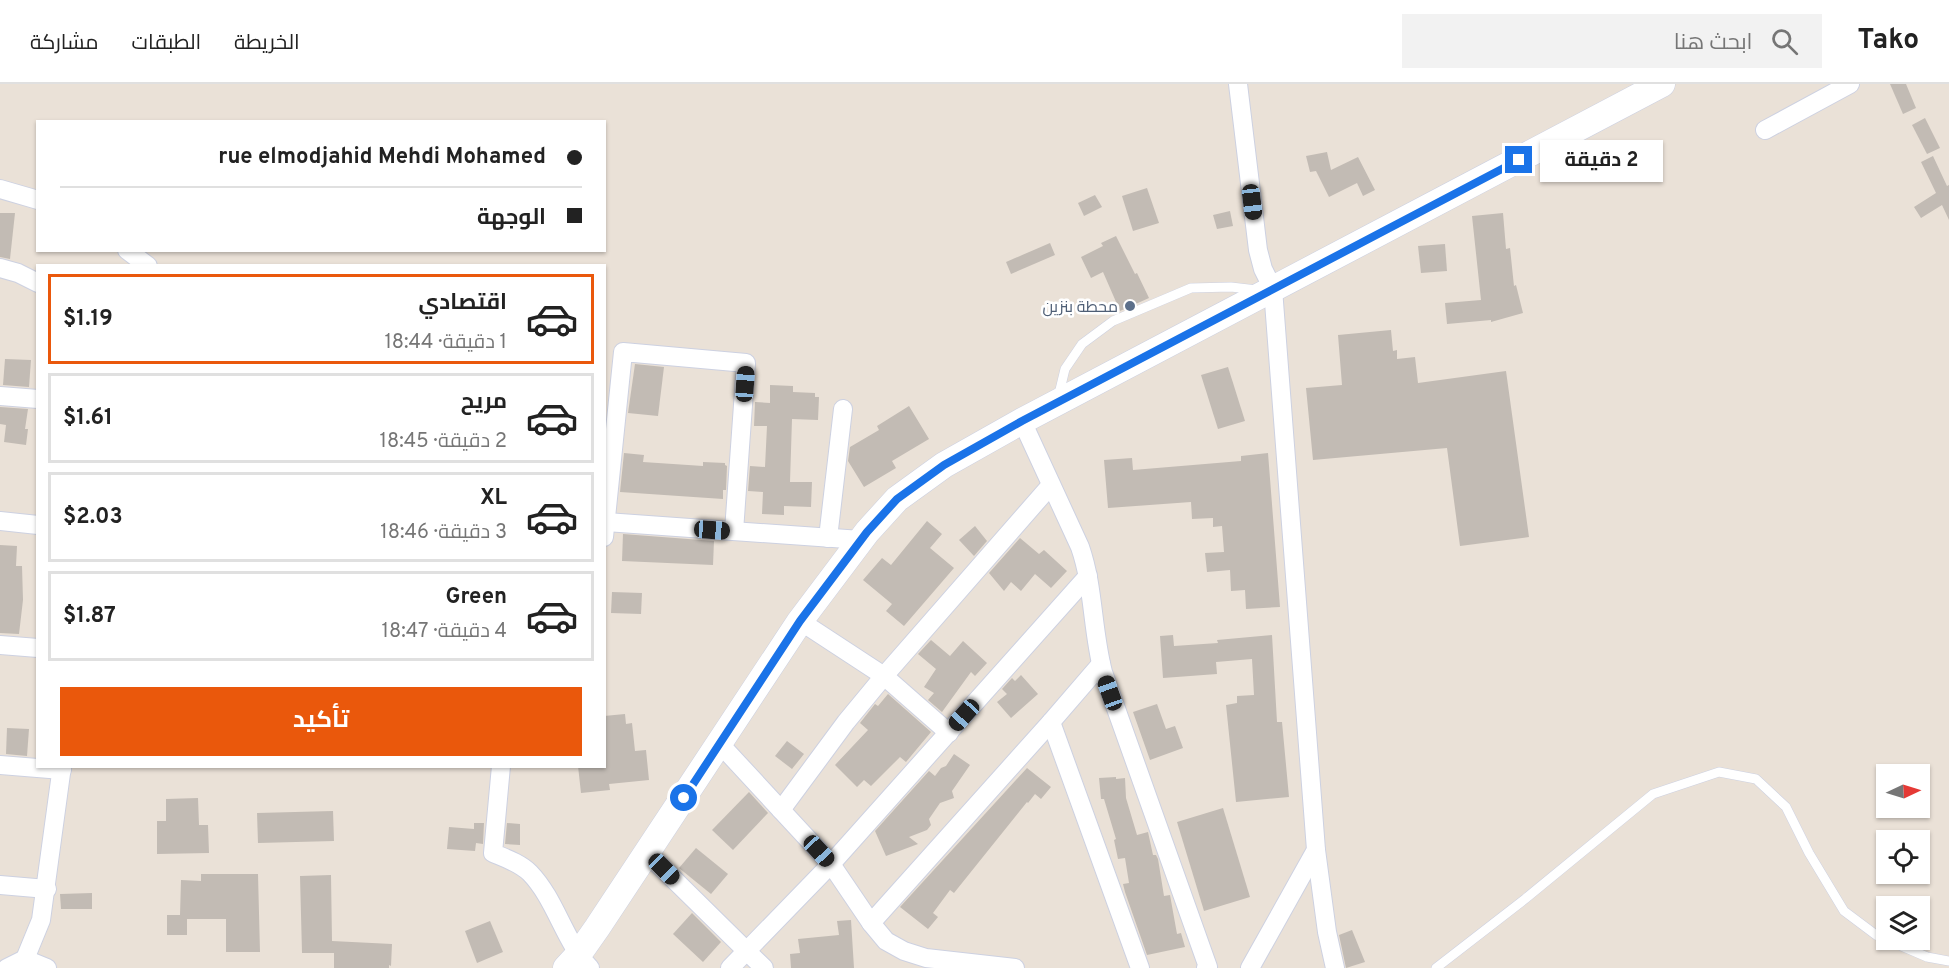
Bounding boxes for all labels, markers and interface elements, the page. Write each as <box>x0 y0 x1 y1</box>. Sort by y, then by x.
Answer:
search box <box>1402 14 1822 68</box>
text: Tako <box>1858 23 1919 59</box>
icon: search <box>1768 25 1801 58</box>
text: مشاركة <box>30 30 99 57</box>
text: الطبقات <box>132 30 201 57</box>
text: الخريطة <box>234 30 300 57</box>
text: ابحث هنا <box>1674 30 1753 57</box>
callout: 2 دقيقة <box>1540 139 1663 181</box>
text: rue elmodjahid Mehdi Mohamed <box>218 144 546 171</box>
route end <box>1505 146 1532 173</box>
text: 2 دقيقة <box>1565 148 1638 174</box>
car <box>1241 183 1263 221</box>
text: الوجهة <box>477 205 546 232</box>
text: اقتصادي <box>418 290 507 317</box>
icon: car <box>525 292 579 346</box>
place label: محطة بنزين <box>1043 298 1118 318</box>
marker: محطة بنزين <box>1123 299 1137 313</box>
text: $1.19 <box>63 306 113 333</box>
text: 1 دقيقة · 18:44 <box>384 330 507 356</box>
car <box>735 365 755 403</box>
text: مريح <box>461 389 507 416</box>
icon: car <box>525 391 579 445</box>
text: $1.61 <box>63 405 113 432</box>
text: 2 دقيقة · 18:45 <box>380 429 507 455</box>
text: XL <box>480 485 507 512</box>
icon: car <box>525 490 579 544</box>
text: $2.03 <box>63 504 123 531</box>
text: 3 دقيقة · 18:46 <box>380 520 507 546</box>
car <box>693 520 731 540</box>
text: Green <box>445 584 507 611</box>
icon: car <box>525 589 579 643</box>
text: $1.87 <box>63 603 116 630</box>
text: 4 دقيقة · 18:47 <box>382 619 507 645</box>
car <box>1095 673 1125 713</box>
button: تأكيد <box>60 687 582 756</box>
car <box>945 696 983 734</box>
north arrow <box>1876 764 1930 818</box>
map controls <box>1876 764 1930 950</box>
route start <box>670 784 697 811</box>
button: locate <box>1876 830 1930 884</box>
car <box>800 832 838 870</box>
car <box>645 850 683 888</box>
button: layers <box>1876 896 1930 950</box>

